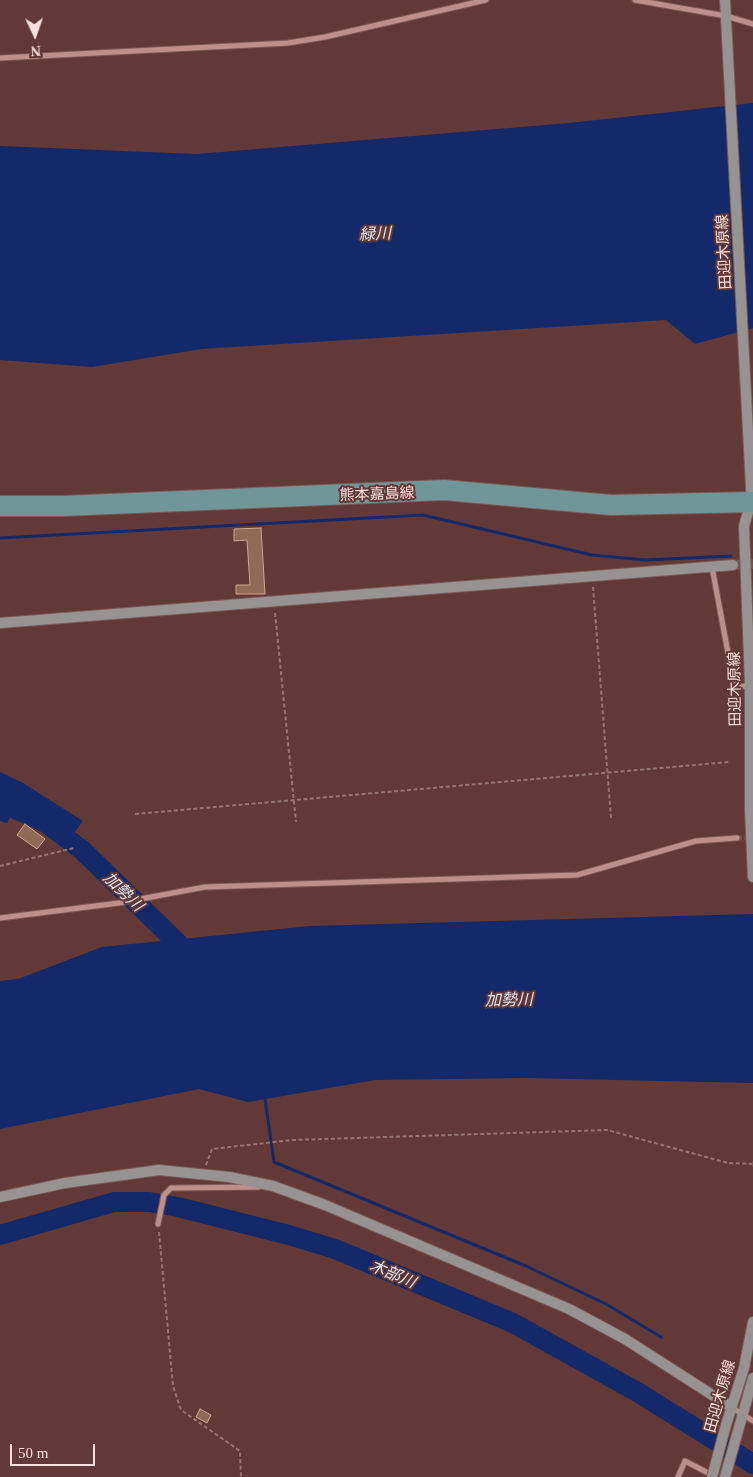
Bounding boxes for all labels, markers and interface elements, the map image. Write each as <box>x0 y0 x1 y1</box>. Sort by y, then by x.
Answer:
north arrow <box>10 10 60 60</box>
text: N <box>30 43 41 58</box>
street label: 田迎木原線 <box>712 214 734 290</box>
water label: 緑川 <box>359 223 391 243</box>
street label: 熊本嘉島線 <box>339 483 415 503</box>
street label: 田迎木原線 <box>724 651 744 727</box>
water label: 加勢川 <box>100 867 148 915</box>
water label: 加勢川 <box>485 989 533 1009</box>
water label: 木部川 <box>367 1255 419 1291</box>
street label: 田迎木原線 <box>700 1357 738 1435</box>
scale bar <box>12 1434 98 1466</box>
text: 50 m <box>18 1445 48 1461</box>

